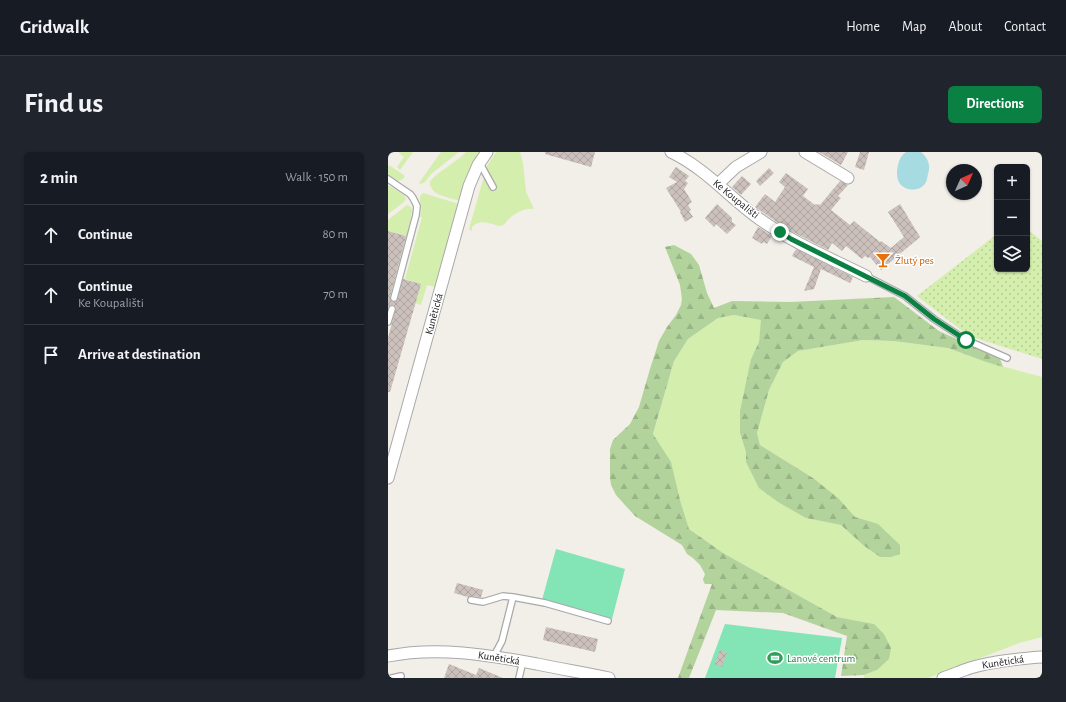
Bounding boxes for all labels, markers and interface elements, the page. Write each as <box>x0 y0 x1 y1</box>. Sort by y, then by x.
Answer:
text: Gridwalk <box>20 18 89 37</box>
text: Home <box>846 20 880 34</box>
text: Map <box>902 20 926 34</box>
text: About <box>948 20 982 34</box>
text: Contact <box>1004 20 1046 34</box>
button: Directions <box>948 86 1042 123</box>
text: Find us <box>24 90 103 118</box>
north arrow <box>946 164 982 200</box>
map controls <box>994 164 1030 272</box>
button: + <box>994 164 1030 200</box>
text: 2 min <box>40 169 78 186</box>
text: Walk · 150 m <box>285 171 348 184</box>
street label: Ke Koupališti <box>711 177 761 221</box>
button: − <box>994 200 1030 236</box>
route end <box>771 223 789 241</box>
icon: ahead <box>40 224 62 246</box>
text: Continue <box>78 227 133 242</box>
text: 80 m <box>322 228 348 241</box>
button: layers <box>994 236 1030 272</box>
bar icon: Žlutý pes <box>874 251 892 269</box>
place label: Žlutý pes <box>895 255 934 266</box>
text: Continue <box>78 279 133 294</box>
icon: ahead <box>40 284 62 306</box>
text: 70 m <box>323 288 348 301</box>
street label: Kunětická <box>423 292 445 336</box>
text: Ke Koupališti <box>78 297 144 310</box>
route start <box>957 331 975 349</box>
icon: arrive <box>40 344 62 366</box>
text: Arrive at destination <box>78 347 201 362</box>
street label: Kunětická <box>477 649 521 667</box>
sports icon: Lanové centrum <box>766 649 784 667</box>
place label: Lanové centrum <box>787 653 855 664</box>
street label: Kunětická <box>981 653 1025 671</box>

